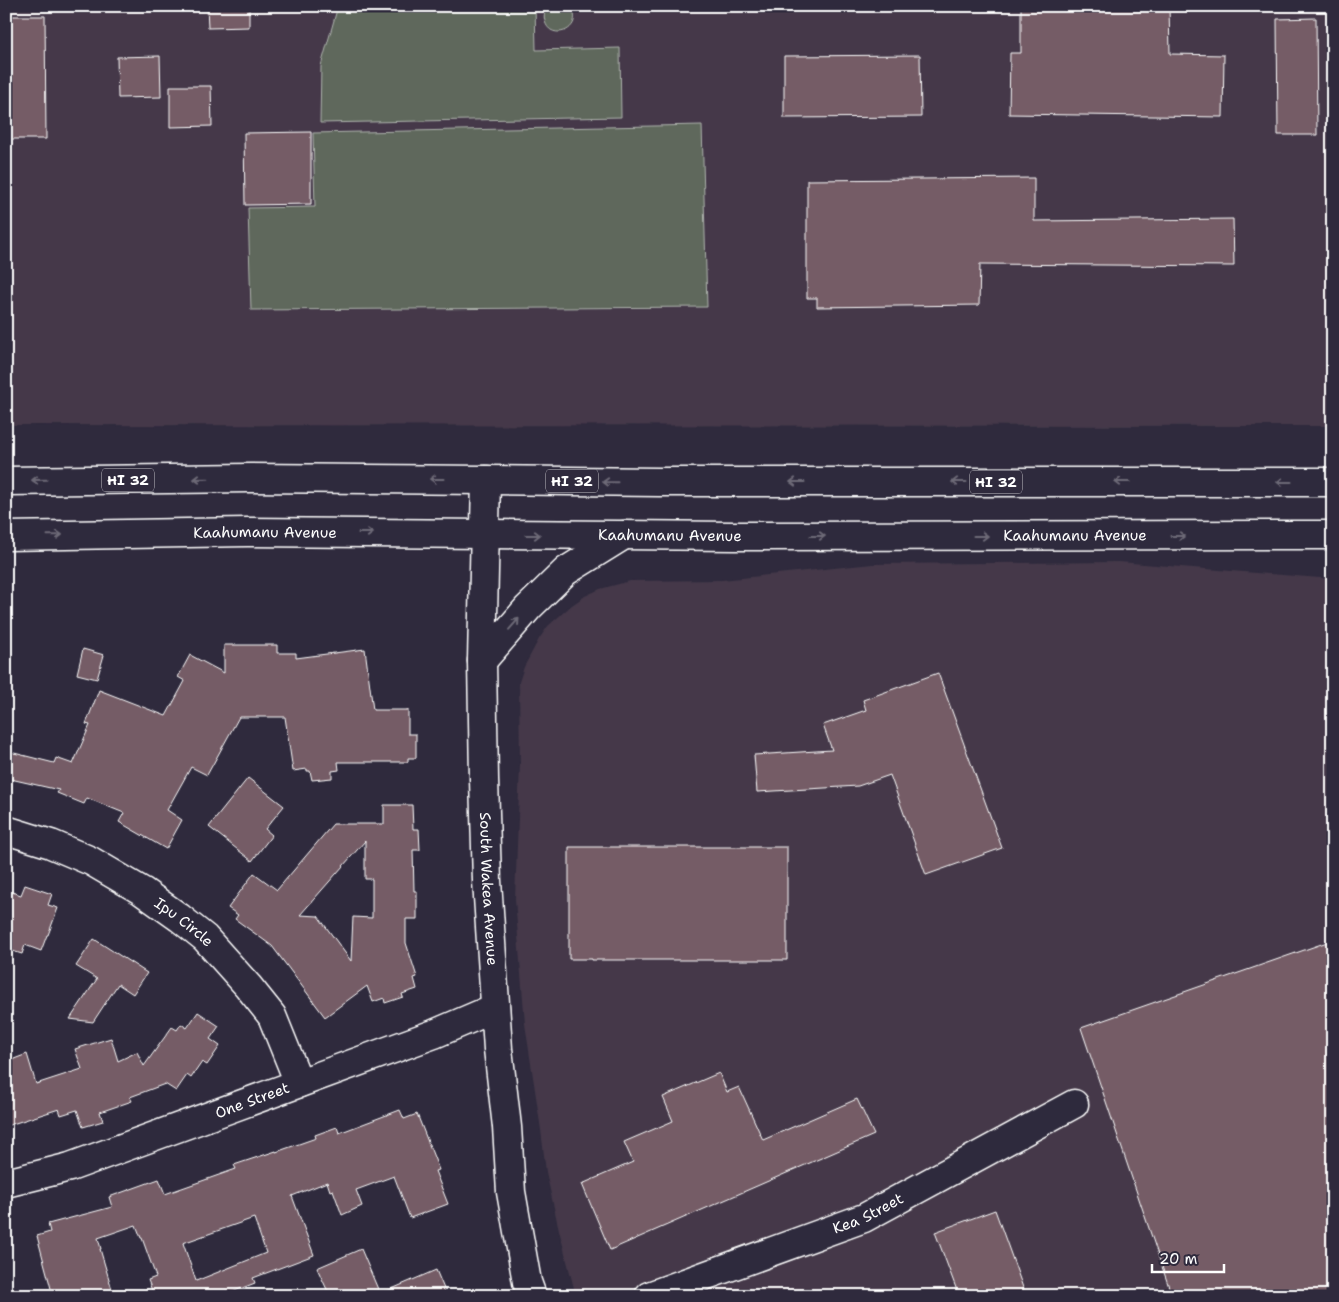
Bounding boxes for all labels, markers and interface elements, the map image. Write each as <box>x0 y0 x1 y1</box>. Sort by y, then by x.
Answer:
road number: HI 32 <box>102 468 154 492</box>
road number: HI 32 <box>546 470 598 492</box>
road number: HI 32 <box>970 471 1022 494</box>
one-way arrow <box>194 474 210 484</box>
one-way arrow <box>429 474 446 484</box>
one-way arrow <box>31 476 47 485</box>
one-way arrow <box>603 477 619 487</box>
one-way arrow <box>789 477 805 487</box>
one-way arrow <box>951 477 968 487</box>
one-way arrow <box>1114 477 1130 487</box>
one-way arrow <box>1276 477 1292 487</box>
street label: Kaahumanu Avenue <box>193 522 337 543</box>
street label: Kaahumanu Avenue <box>598 525 742 546</box>
street label: Kaahumanu Avenue <box>1003 525 1147 546</box>
one-way arrow <box>358 528 374 538</box>
one-way arrow <box>524 530 541 540</box>
one-way arrow <box>47 531 63 540</box>
one-way arrow <box>810 531 826 541</box>
one-way arrow <box>972 531 989 541</box>
one-way arrow <box>1170 531 1186 541</box>
one-way arrow <box>508 618 520 631</box>
street label: South Wakea Avenue <box>475 812 503 966</box>
street label: Ipu Circle <box>150 893 218 951</box>
street label: One Street <box>212 1078 292 1123</box>
street label: Kea Street <box>830 1189 907 1239</box>
scale bar <box>1152 1242 1224 1274</box>
text: 20 m <box>1159 1249 1198 1269</box>

